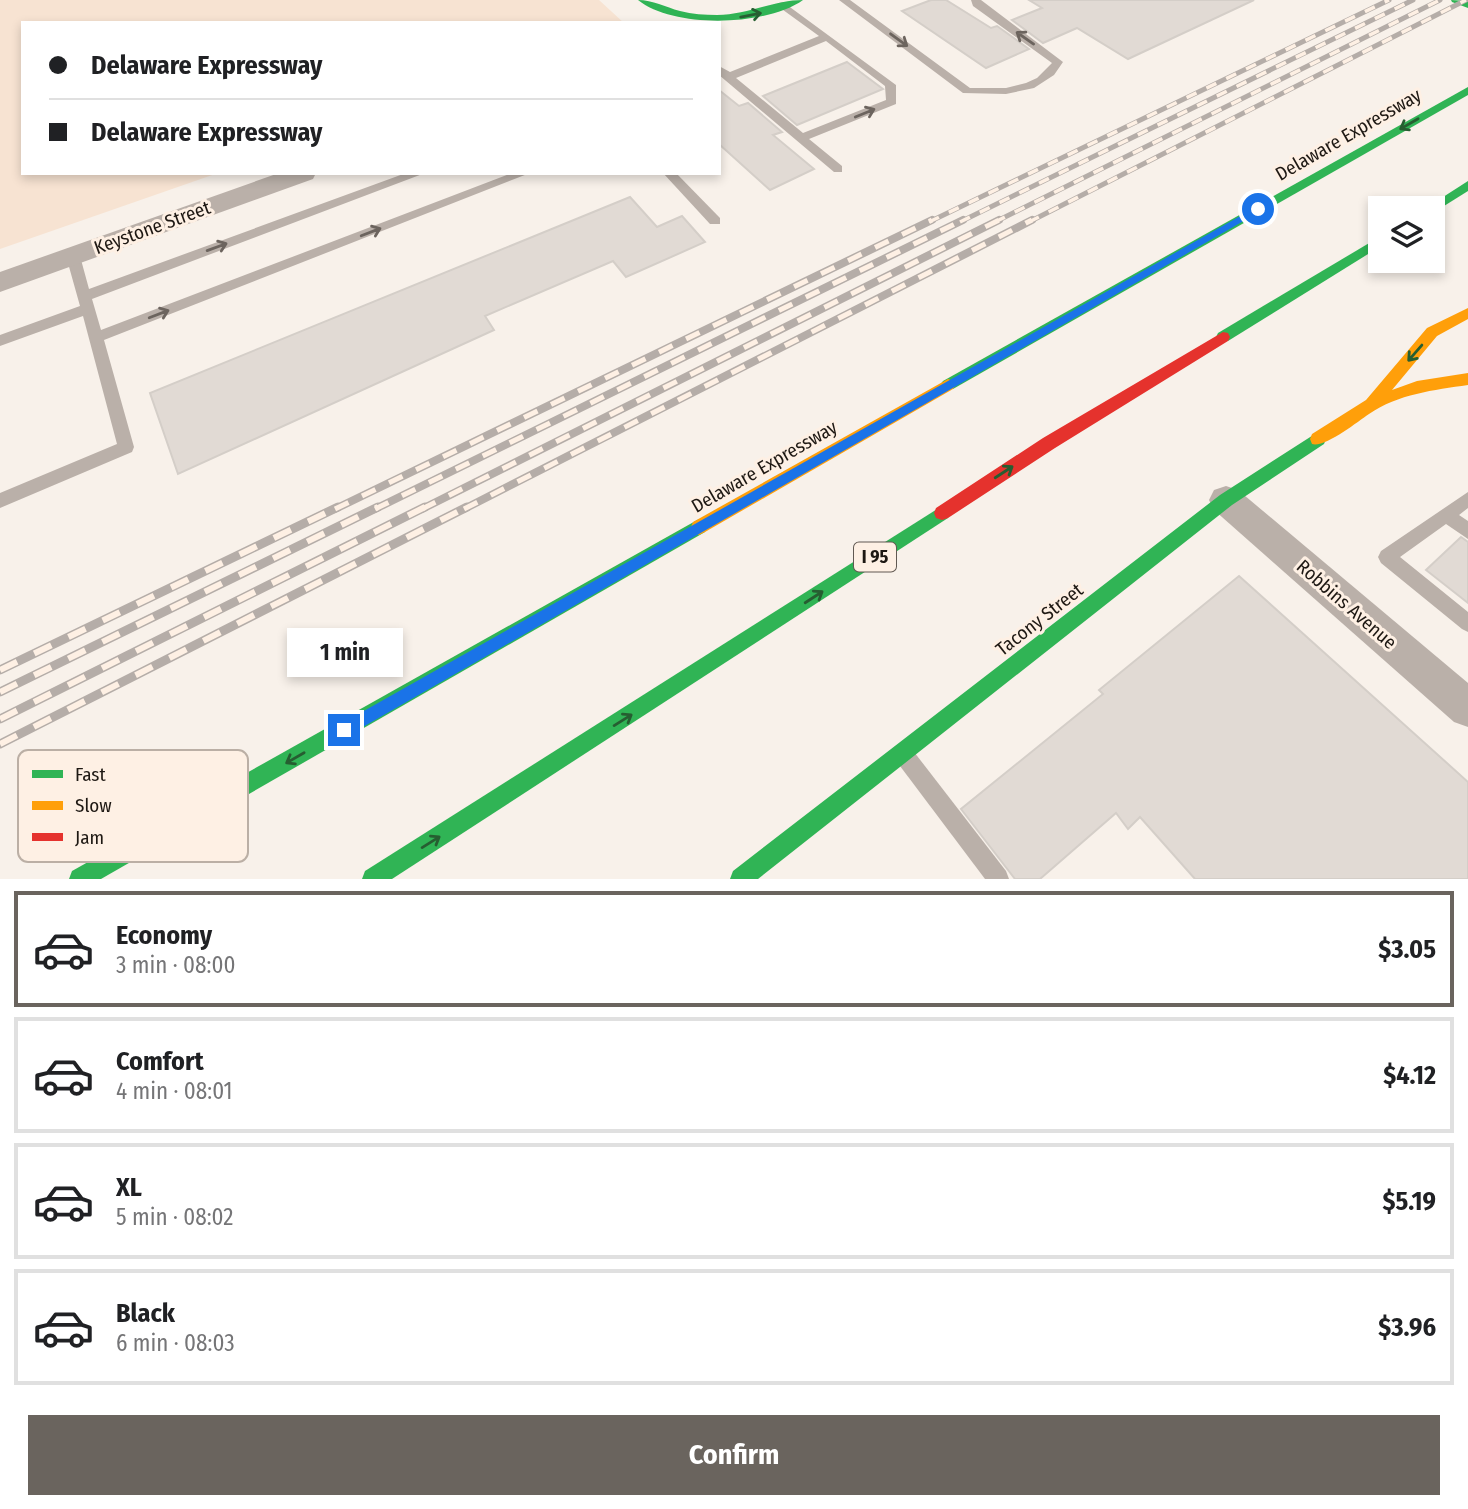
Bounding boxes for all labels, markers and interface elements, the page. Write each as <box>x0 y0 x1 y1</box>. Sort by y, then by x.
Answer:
one-way arrow <box>739 8 762 22</box>
one-way arrow <box>1016 31 1035 45</box>
one-way arrow <box>889 33 908 48</box>
text: Delaware Expressway <box>91 50 322 81</box>
street label: Delaware Expressway <box>1271 83 1426 186</box>
one-way arrow <box>853 105 875 118</box>
text: Delaware Expressway <box>91 117 322 148</box>
one-way arrow <box>1399 117 1419 131</box>
route start <box>1242 193 1274 225</box>
street label: Keystone Street <box>91 196 214 259</box>
map controls <box>1368 196 1445 273</box>
button: layers <box>1368 196 1445 273</box>
one-way arrow <box>360 225 382 238</box>
one-way arrow <box>205 240 227 253</box>
one-way arrow <box>148 307 169 319</box>
one-way arrow <box>1407 343 1423 361</box>
street label: Delaware Expressway <box>687 415 842 518</box>
one-way arrow <box>994 465 1013 479</box>
road number: I 95 <box>854 542 896 572</box>
street label: Robbins Avenue <box>1292 555 1401 654</box>
street label: Tacony Street <box>991 578 1088 661</box>
one-way arrow <box>804 589 823 604</box>
callout: 1 min <box>286 628 402 678</box>
text: 1 min <box>320 638 370 666</box>
one-way arrow <box>613 713 632 728</box>
route end <box>328 714 360 746</box>
legend <box>18 750 248 862</box>
one-way arrow <box>286 751 306 765</box>
text: Fast <box>75 763 106 786</box>
text: Slow <box>75 794 112 817</box>
text: Jam <box>75 826 104 849</box>
one-way arrow <box>421 835 440 850</box>
icon: car <box>32 918 95 981</box>
text: Economy <box>116 920 212 951</box>
text: $3.05 <box>1378 934 1436 965</box>
text: 3 min · 08:00 <box>116 951 235 979</box>
icon: car <box>32 1044 95 1107</box>
text: Comfort <box>116 1046 204 1077</box>
text: $4.12 <box>1383 1060 1436 1091</box>
text: 4 min · 08:01 <box>116 1077 233 1105</box>
icon: car <box>32 1170 95 1233</box>
text: XL <box>116 1172 142 1203</box>
text: $5.19 <box>1382 1186 1436 1217</box>
text: 5 min · 08:02 <box>116 1203 233 1231</box>
icon: car <box>32 1296 95 1359</box>
text: Black <box>116 1298 175 1329</box>
text: $3.96 <box>1378 1312 1436 1343</box>
text: 6 min · 08:03 <box>116 1329 235 1357</box>
button: Confirm <box>28 1415 1440 1495</box>

